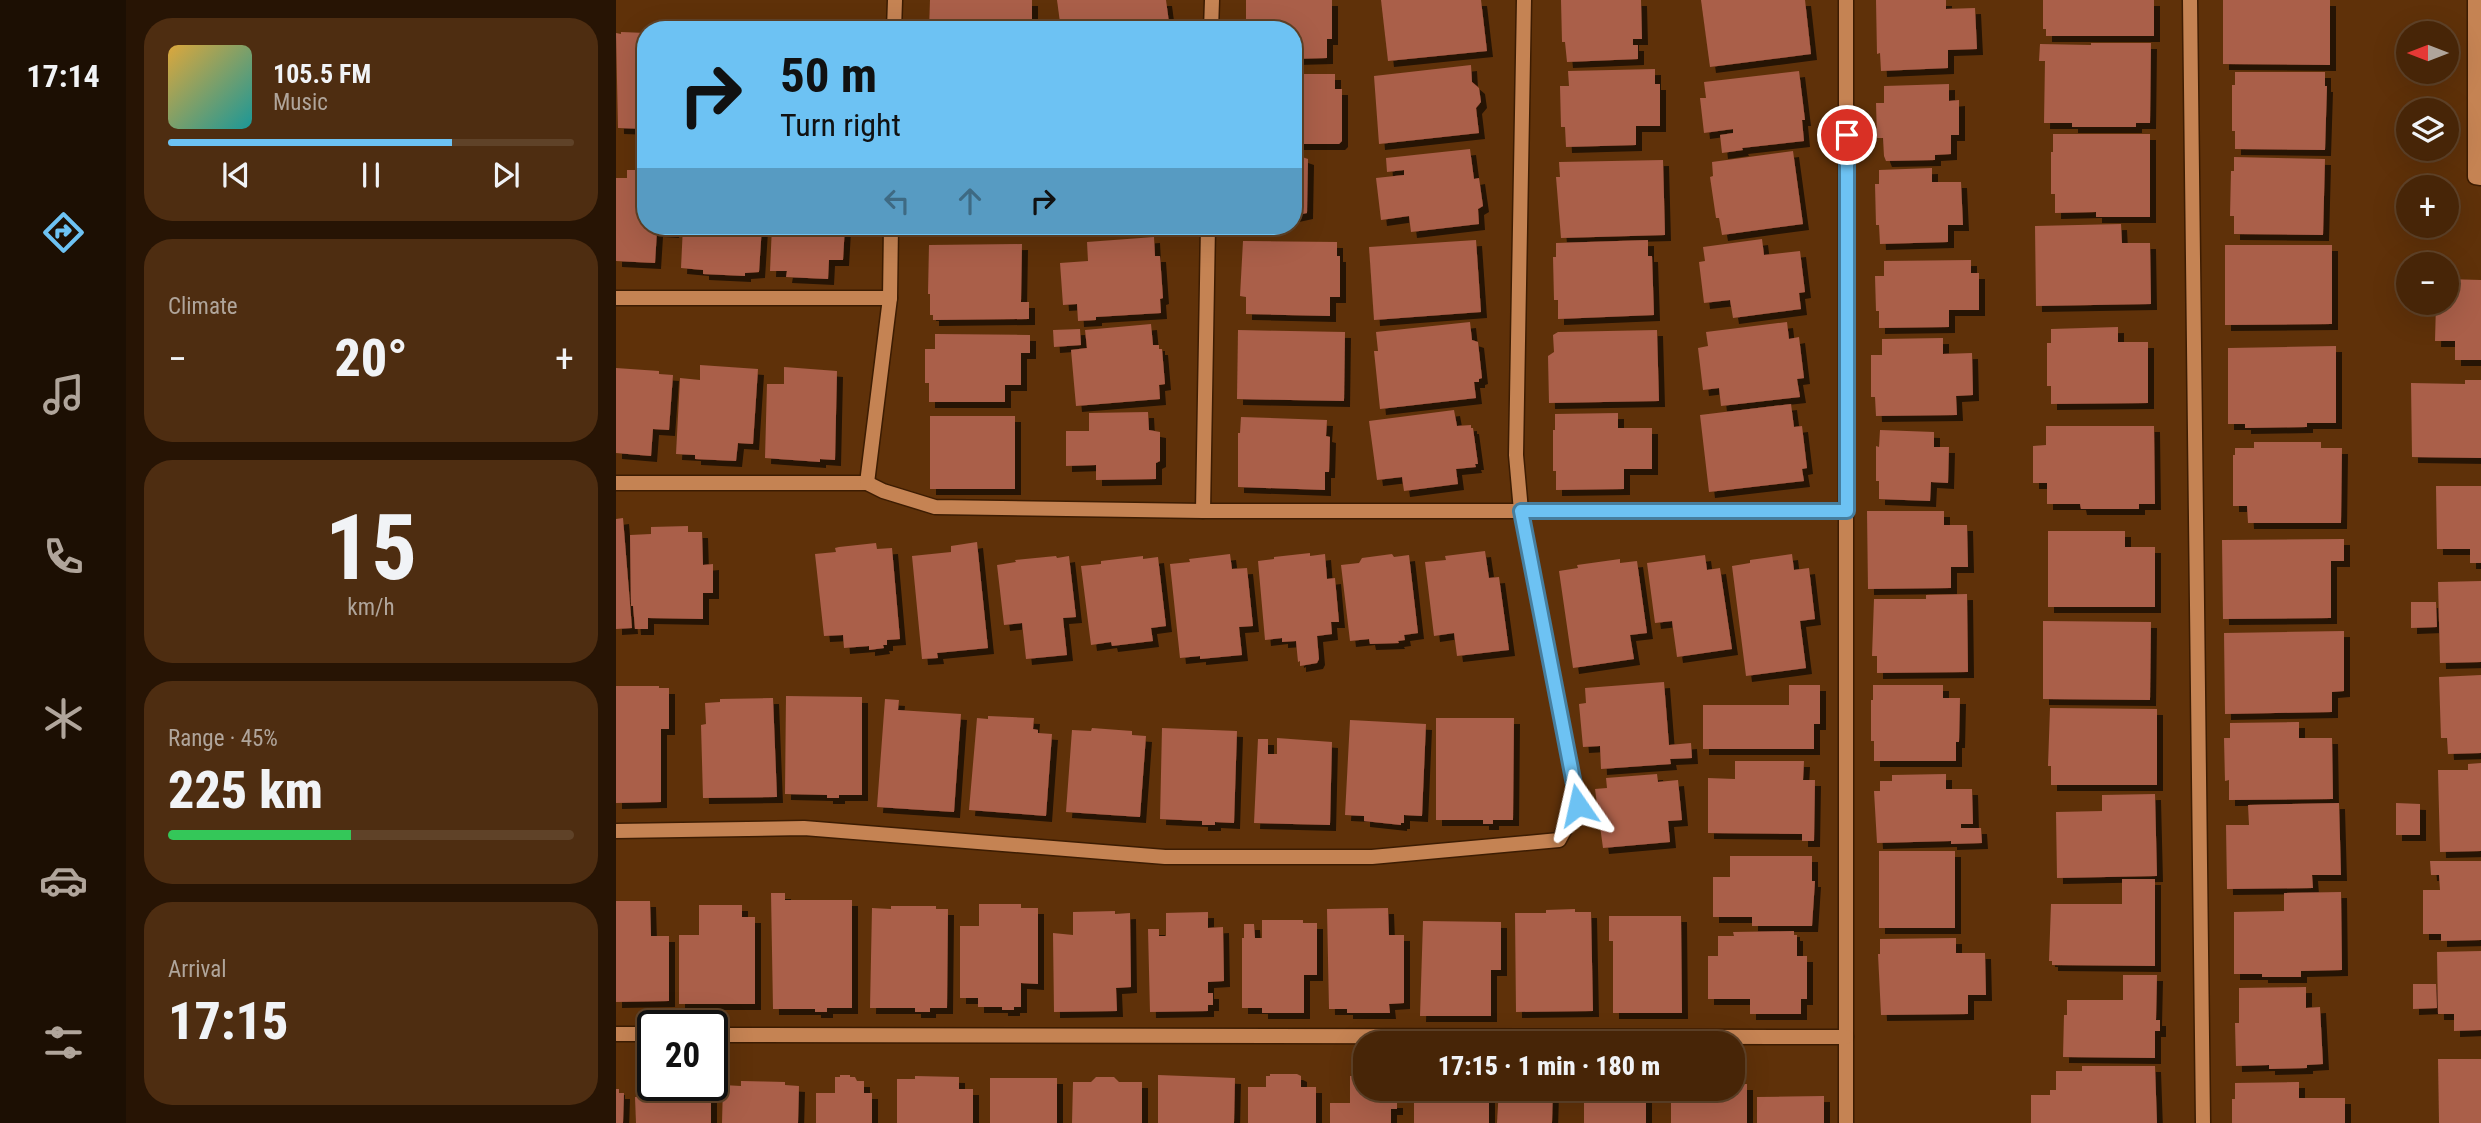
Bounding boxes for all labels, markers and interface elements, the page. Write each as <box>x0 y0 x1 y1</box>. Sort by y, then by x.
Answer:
north arrow <box>2396 21 2459 84</box>
map controls <box>2396 21 2459 315</box>
text: 50 m <box>780 47 877 104</box>
icon: right <box>665 49 756 140</box>
text: 17:14 <box>26 57 100 95</box>
text: 105.5 FM <box>273 59 371 89</box>
text: Music <box>273 89 328 116</box>
button: layers <box>2396 98 2459 161</box>
pin <box>1817 105 1877 165</box>
text: Turn right <box>780 106 901 144</box>
icon: arrive <box>1828 116 1866 154</box>
icon: previous <box>217 156 255 194</box>
icon: pause <box>352 156 390 194</box>
icon: next <box>487 156 525 194</box>
button: + <box>2396 175 2459 238</box>
icon: left <box>878 182 916 220</box>
icon: ahead <box>951 182 989 220</box>
icon: right <box>1024 182 1062 220</box>
icon: directions <box>39 208 88 257</box>
button: − <box>2396 252 2459 315</box>
text: Climate <box>168 293 238 320</box>
text: 20° <box>334 328 408 389</box>
text: − <box>168 337 187 381</box>
text: + <box>555 337 574 381</box>
icon: music <box>39 370 88 419</box>
text: 15 <box>325 495 417 601</box>
icon: phone <box>39 532 88 581</box>
text: km/h <box>347 594 395 621</box>
icon: climate <box>39 694 88 743</box>
text: Range · 45% <box>168 725 278 752</box>
text: 225 km <box>168 760 323 821</box>
position arrow <box>1541 768 1615 842</box>
icon: car <box>39 856 88 905</box>
text: Arrival <box>168 956 227 983</box>
text: 17:15 <box>168 991 288 1052</box>
speed limit sign: 20 <box>637 1010 728 1101</box>
icon: filters <box>39 1018 88 1067</box>
text: 17:15 · 1 min · 180 m <box>1438 1051 1660 1081</box>

